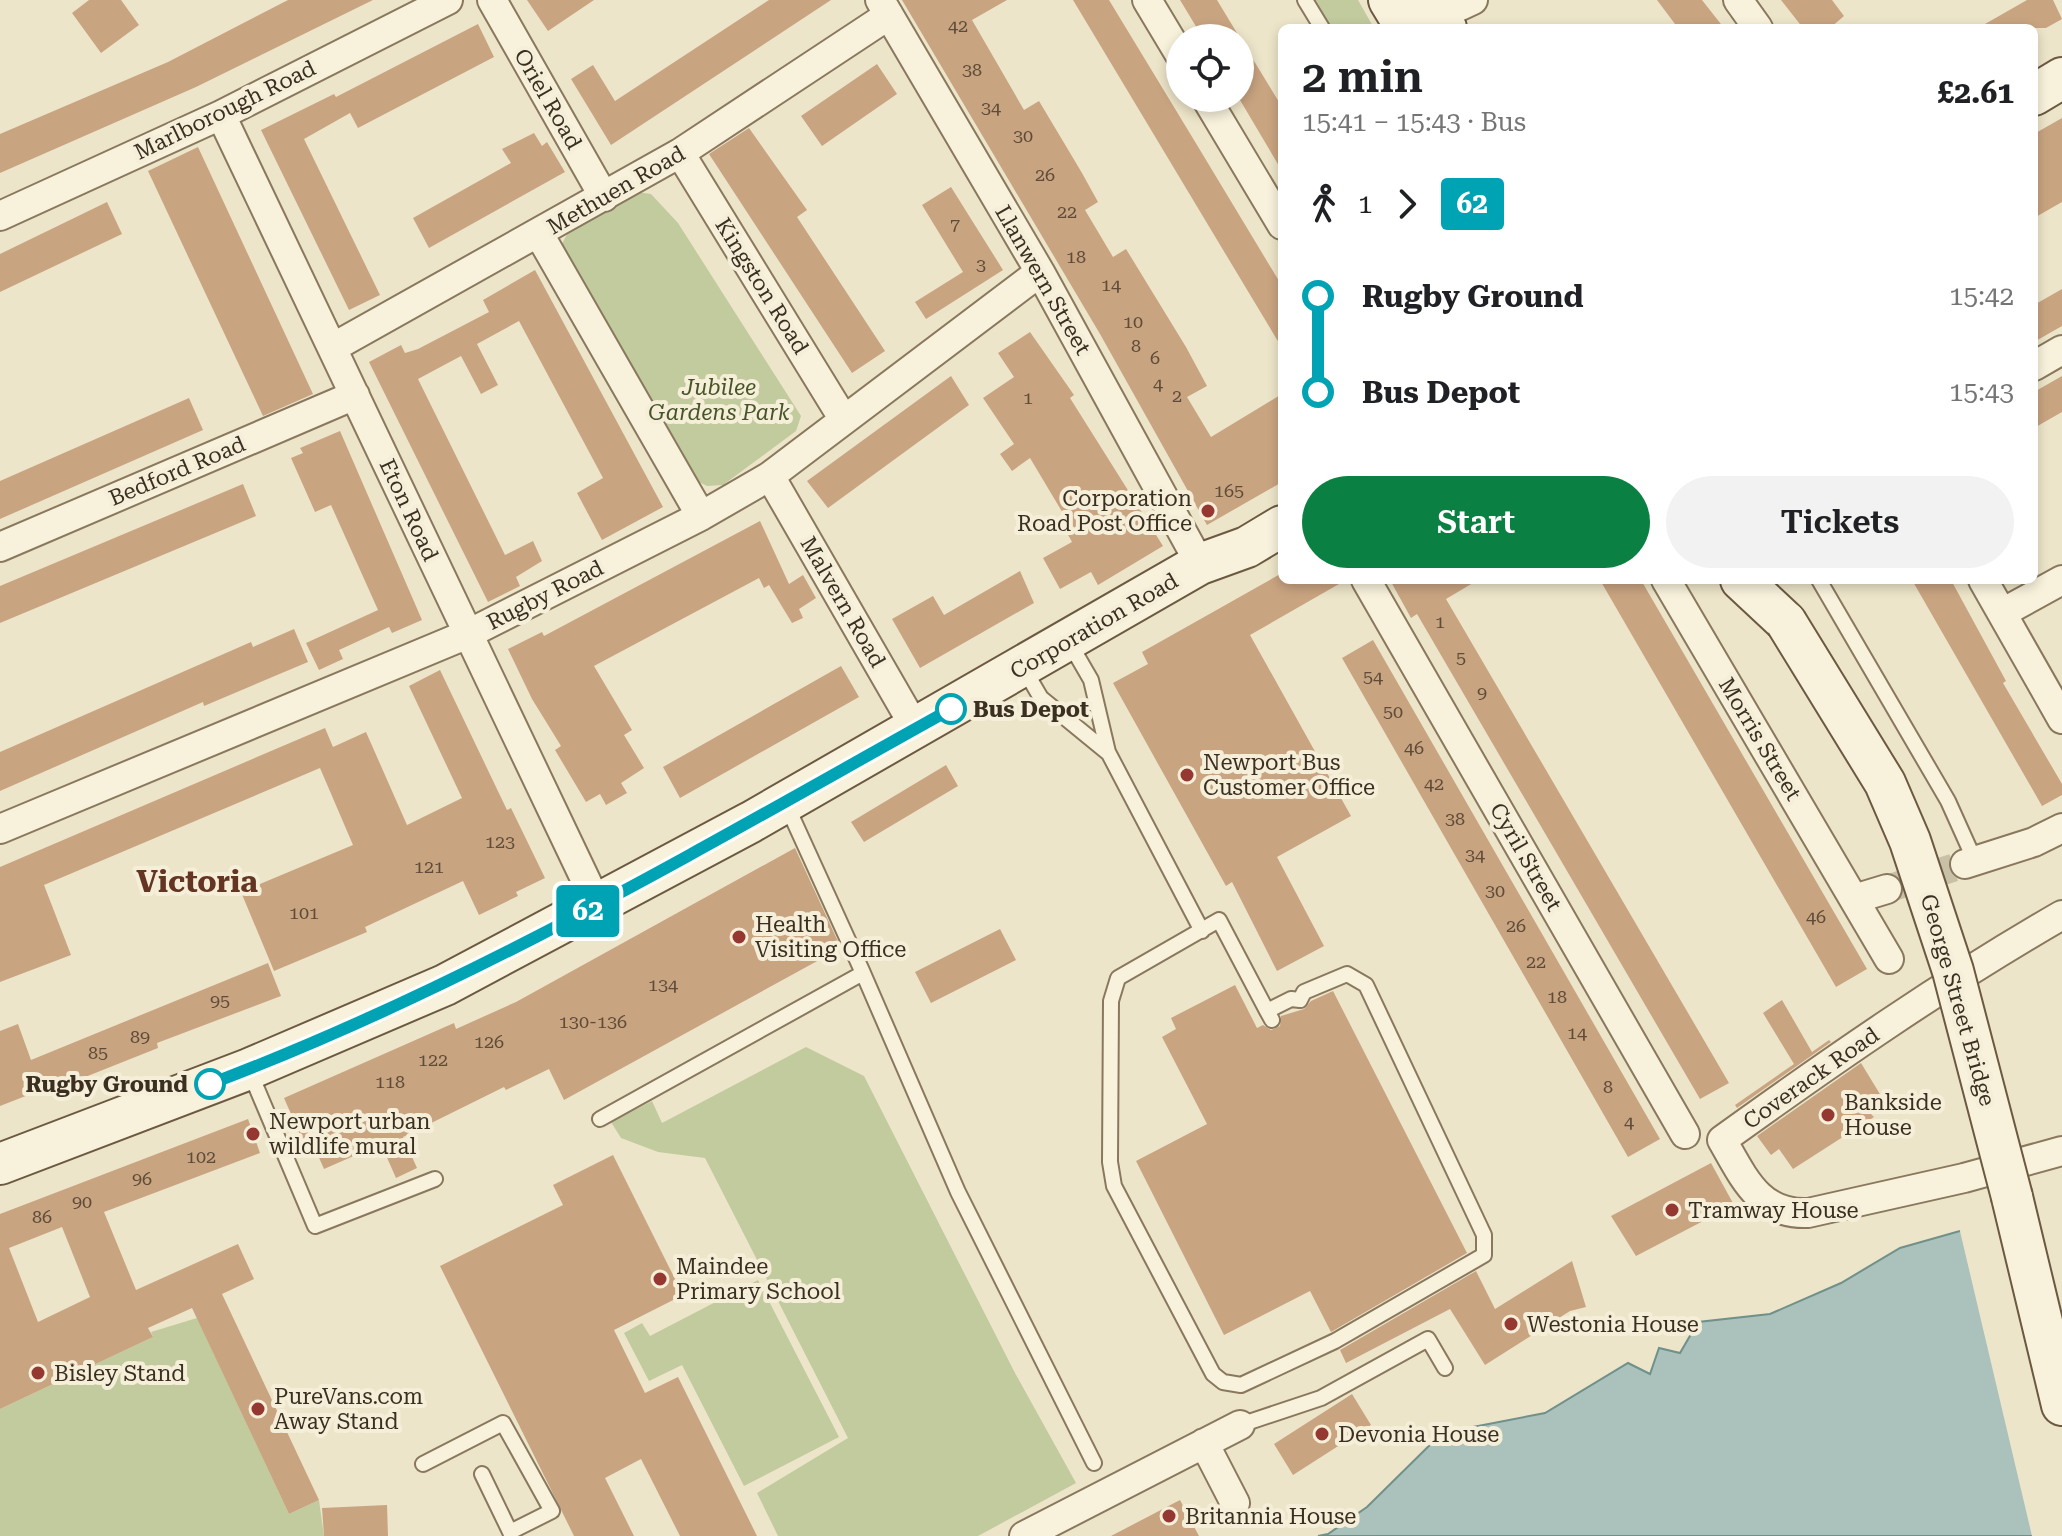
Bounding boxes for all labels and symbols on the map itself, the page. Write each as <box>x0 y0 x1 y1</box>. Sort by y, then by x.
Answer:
house number: 42 <box>948 15 968 36</box>
street label: Oriel Road <box>509 44 587 154</box>
street label: Marlborough Road <box>130 55 320 165</box>
house number: 38 <box>962 59 982 80</box>
house number: 34 <box>981 97 1001 118</box>
house number: 30 <box>1013 125 1033 146</box>
street label: Methuen Road <box>543 141 689 239</box>
house number: 26 <box>1035 164 1055 185</box>
street label: Llanwern Street <box>990 201 1096 359</box>
house number: 22 <box>1057 201 1077 222</box>
street label: Kingston Road <box>710 213 814 359</box>
house number: 7 <box>950 214 960 235</box>
house number: 18 <box>1066 246 1086 267</box>
house number: 3 <box>976 254 986 275</box>
house number: 14 <box>1101 274 1121 295</box>
house number: 10 <box>1123 311 1143 332</box>
house number: 8 <box>1131 335 1141 356</box>
house number: 6 <box>1150 347 1160 368</box>
house number: 4 <box>1153 373 1163 394</box>
park label: Jubilee Gardens Park <box>648 375 790 425</box>
house number: 2 <box>1172 385 1182 406</box>
house number: 1 <box>1023 387 1033 408</box>
street label: Bedford Road <box>105 431 249 511</box>
street label: Eton Road <box>375 455 443 565</box>
house number: 165 <box>1214 480 1244 501</box>
place label: Corporation Road Post Office <box>1017 486 1192 536</box>
marker: Corporation Road Post Office <box>1199 502 1217 520</box>
street label: Malvern Road <box>795 532 891 672</box>
street label: Rugby Road <box>483 555 607 635</box>
street label: Corporation Road <box>1006 568 1182 684</box>
house number: 1 <box>1435 611 1445 632</box>
house number: 5 <box>1456 647 1466 668</box>
house number: 54 <box>1363 666 1383 687</box>
street label: Morris Street <box>1714 673 1806 805</box>
house number: 9 <box>1477 682 1487 703</box>
marker: Bus Depot <box>936 694 966 724</box>
place label: Bus Depot <box>973 697 1089 722</box>
house number: 50 <box>1383 701 1403 722</box>
house number: 46 <box>1404 737 1424 758</box>
place label: Newport Bus Customer Office <box>1203 750 1375 800</box>
marker: Newport Bus Customer Office <box>1178 766 1196 784</box>
house number: 42 <box>1424 773 1444 794</box>
street label: Cyril Street <box>1485 799 1567 915</box>
house number: 38 <box>1445 808 1465 829</box>
house number: 123 <box>485 831 515 852</box>
house number: 34 <box>1465 844 1485 865</box>
house number: 121 <box>414 856 444 877</box>
district label: Victoria <box>136 864 258 899</box>
house number: 30 <box>1485 880 1505 901</box>
line badge: 62 <box>552 885 624 937</box>
street label: George Street Bridge <box>1916 891 2000 1109</box>
house number: 101 <box>289 902 319 923</box>
house number: 46 <box>1806 906 1826 927</box>
place label: Health Visiting Office <box>755 912 906 962</box>
house number: 26 <box>1506 915 1526 936</box>
marker: Health Visiting Office <box>730 928 748 946</box>
house number: 22 <box>1526 951 1546 972</box>
house number: 134 <box>648 974 678 995</box>
house number: 18 <box>1547 986 1567 1007</box>
house number: 95 <box>210 990 230 1011</box>
house number: 130-136 <box>559 1011 627 1032</box>
house number: 14 <box>1567 1022 1587 1043</box>
street label: Coverack Road <box>1738 1022 1884 1134</box>
house number: 89 <box>130 1026 150 1047</box>
house number: 126 <box>474 1031 504 1052</box>
house number: 85 <box>88 1042 108 1063</box>
house number: 122 <box>418 1049 448 1070</box>
marker: Rugby Ground <box>195 1069 225 1099</box>
house number: 118 <box>375 1071 405 1092</box>
place label: Rugby Ground <box>26 1072 188 1097</box>
house number: 8 <box>1603 1076 1613 1097</box>
place label: Bankside House <box>1844 1090 1942 1140</box>
marker: Bankside House <box>1819 1106 1837 1124</box>
place label: Newport urban wildlife mural <box>269 1109 431 1159</box>
house number: 4 <box>1624 1111 1634 1132</box>
marker: Newport urban wildlife mural <box>244 1125 262 1143</box>
house number: 102 <box>186 1146 216 1167</box>
house number: 96 <box>132 1168 152 1189</box>
house number: 90 <box>72 1191 92 1212</box>
place label: Tramway House <box>1688 1198 1859 1223</box>
marker: Tramway House <box>1663 1201 1681 1219</box>
house number: 86 <box>32 1206 52 1227</box>
place label: Maindee Primary School <box>676 1254 841 1304</box>
marker: Maindee Primary School <box>651 1270 669 1288</box>
place label: Westonia House <box>1527 1312 1699 1337</box>
marker: Westonia House <box>1502 1315 1520 1333</box>
place label: Bisley Stand <box>54 1361 185 1386</box>
marker: Bisley Stand <box>29 1364 47 1382</box>
place label: PureVans.com Away Stand <box>274 1384 423 1434</box>
marker: PureVans.com Away Stand <box>249 1400 267 1418</box>
place label: Devonia House <box>1338 1422 1499 1447</box>
marker: Devonia House <box>1313 1425 1331 1443</box>
place label: Britannia House <box>1185 1504 1356 1529</box>
marker: Britannia House <box>1160 1507 1178 1525</box>

